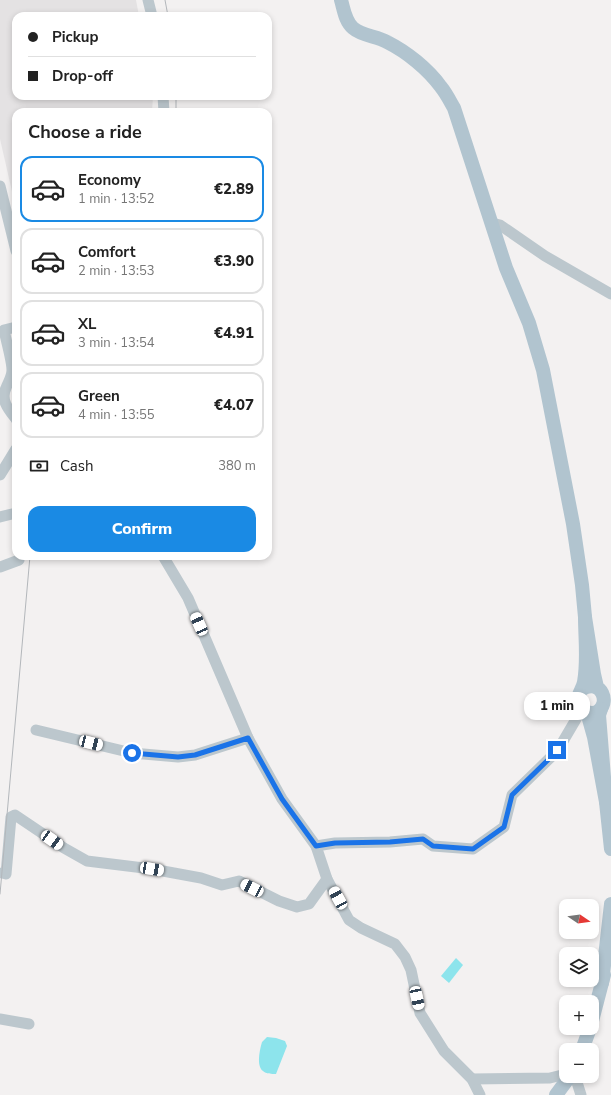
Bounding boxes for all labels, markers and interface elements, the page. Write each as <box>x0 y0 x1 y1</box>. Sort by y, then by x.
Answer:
text: Pickup <box>52 27 98 47</box>
text: Drop-off <box>52 66 113 86</box>
text: Choose a ride <box>28 120 142 144</box>
text: Economy <box>78 170 141 190</box>
icon: car <box>30 171 66 207</box>
text: €2.89 <box>214 179 254 199</box>
text: 1 min · 13:52 <box>78 190 154 208</box>
text: Comfort <box>78 242 135 262</box>
icon: car <box>30 243 66 279</box>
text: €3.90 <box>214 251 254 271</box>
text: 2 min · 13:53 <box>78 262 154 280</box>
text: XL <box>78 314 97 334</box>
icon: car <box>30 315 66 351</box>
text: €4.91 <box>214 323 254 343</box>
text: 3 min · 13:54 <box>78 334 154 352</box>
text: Green <box>78 386 120 406</box>
icon: car <box>30 387 66 423</box>
text: €4.07 <box>214 395 254 415</box>
text: 4 min · 13:55 <box>78 406 154 424</box>
icon: cash <box>28 455 50 477</box>
text: Cash <box>60 456 94 476</box>
text: 380 m <box>218 457 256 475</box>
button: Confirm <box>28 506 256 552</box>
car <box>189 611 209 637</box>
callout: 1 min <box>524 692 590 720</box>
text: 1 min <box>540 697 574 715</box>
car <box>78 734 104 752</box>
route end <box>548 741 566 759</box>
route start <box>123 744 141 762</box>
car <box>39 828 65 852</box>
car <box>139 861 165 877</box>
car <box>239 877 265 899</box>
car <box>327 885 349 911</box>
north arrow <box>559 899 599 939</box>
map controls <box>559 899 599 1083</box>
button: layers <box>559 947 599 987</box>
car <box>409 985 425 1011</box>
button: + <box>559 995 599 1035</box>
button: − <box>559 1043 599 1083</box>

